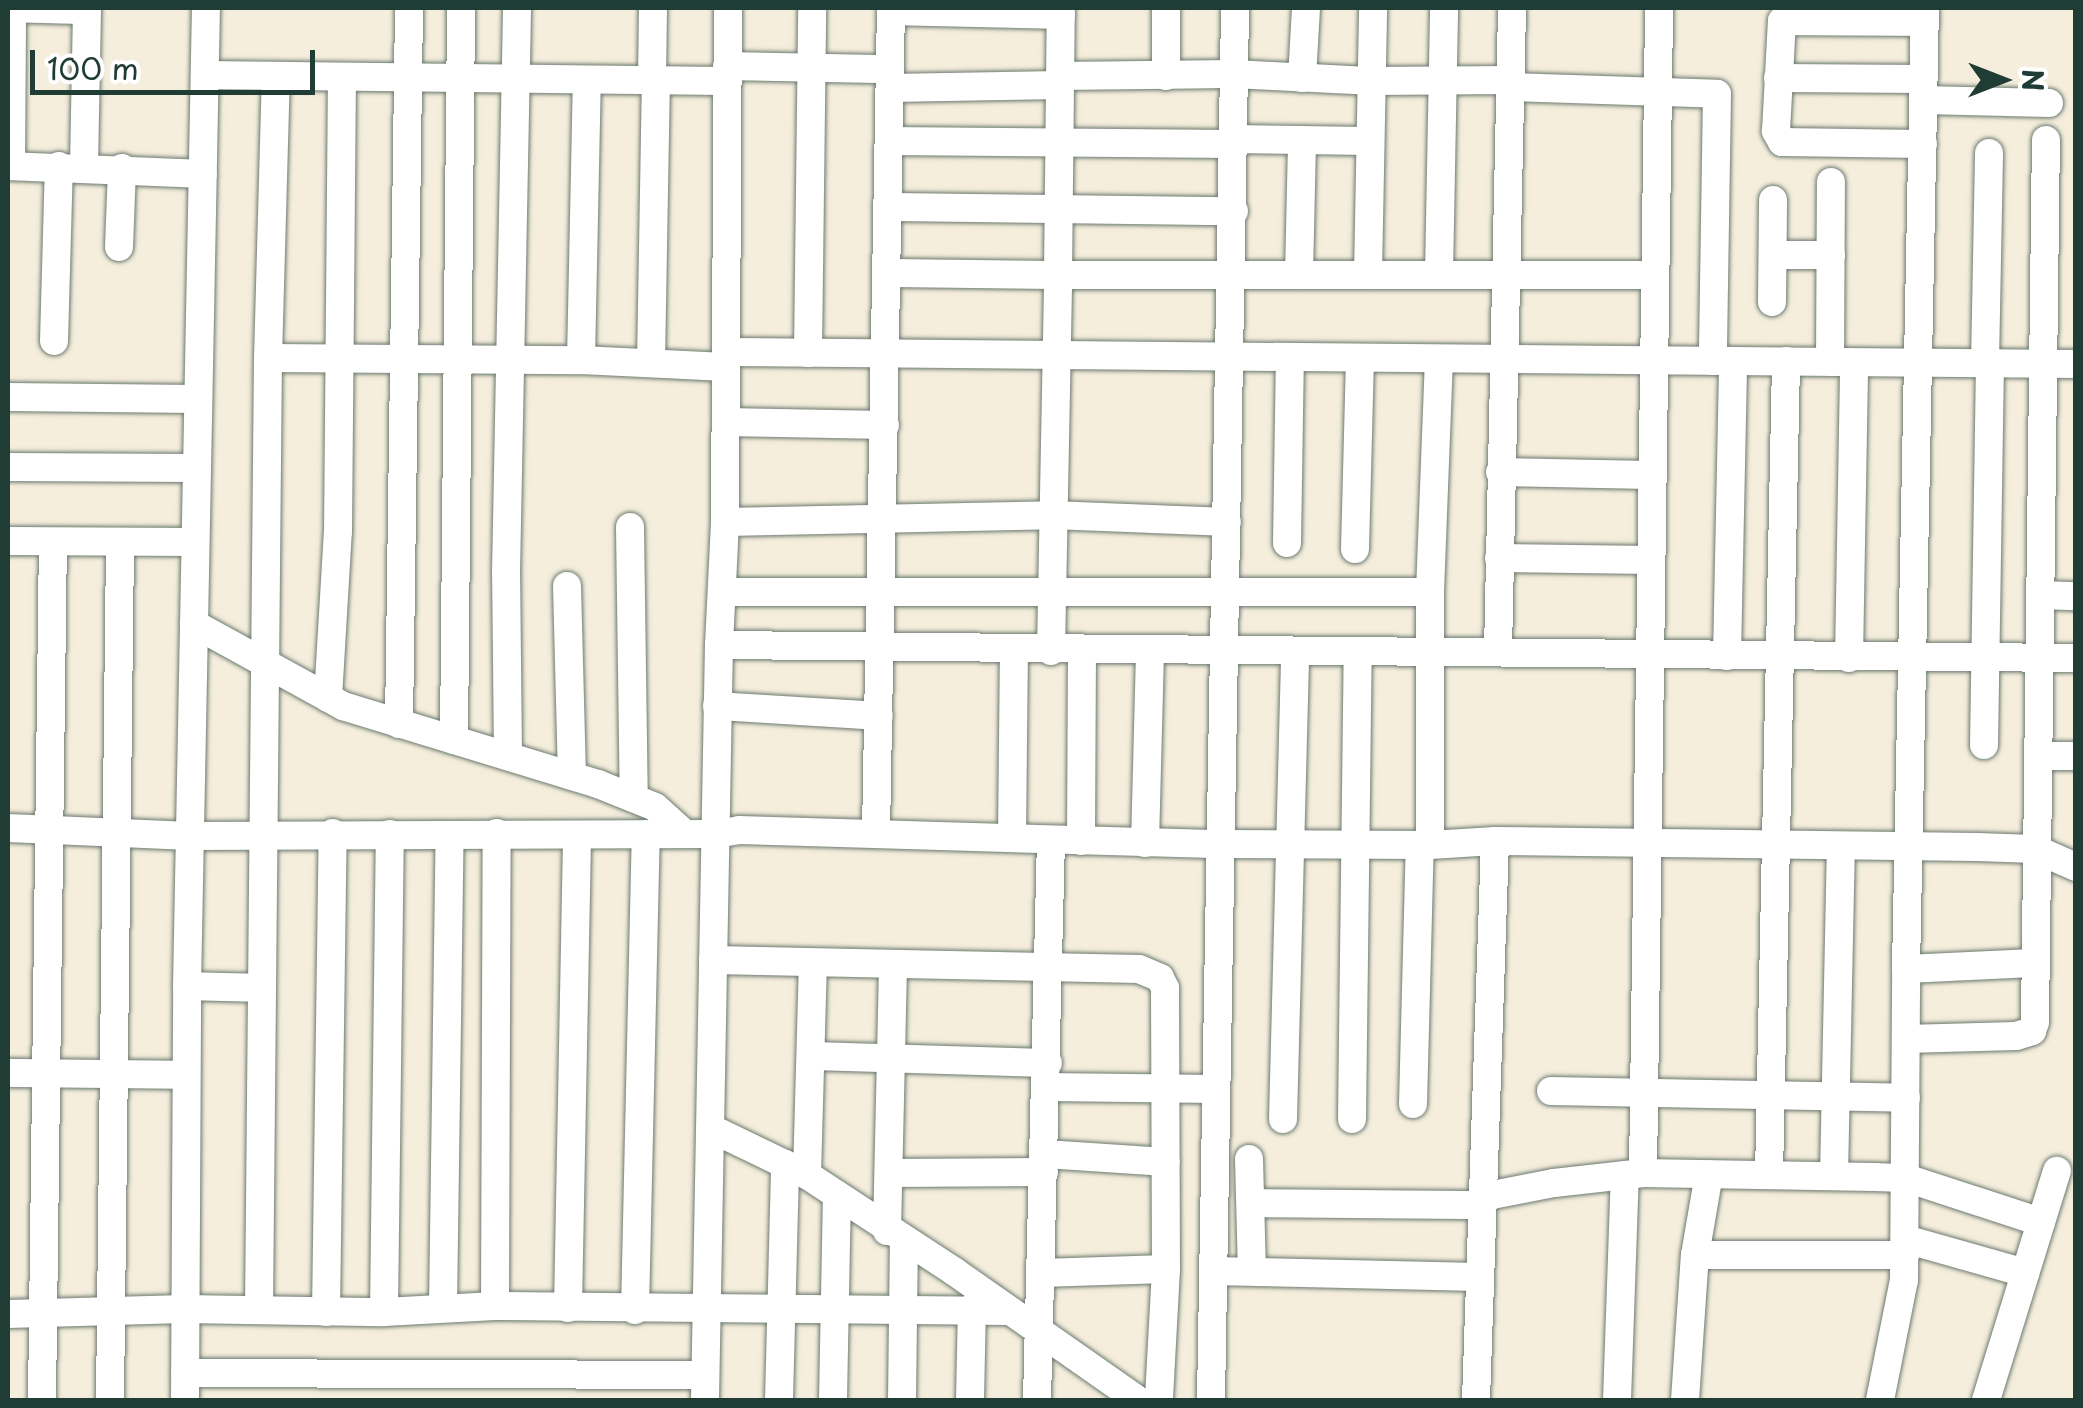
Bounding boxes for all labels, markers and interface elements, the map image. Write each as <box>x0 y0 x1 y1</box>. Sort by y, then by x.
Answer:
scale bar <box>35 30 320 92</box>
north arrow <box>1953 30 2053 130</box>
text: 100 m <box>47 45 139 90</box>
text: N <box>2012 69 2055 91</box>

